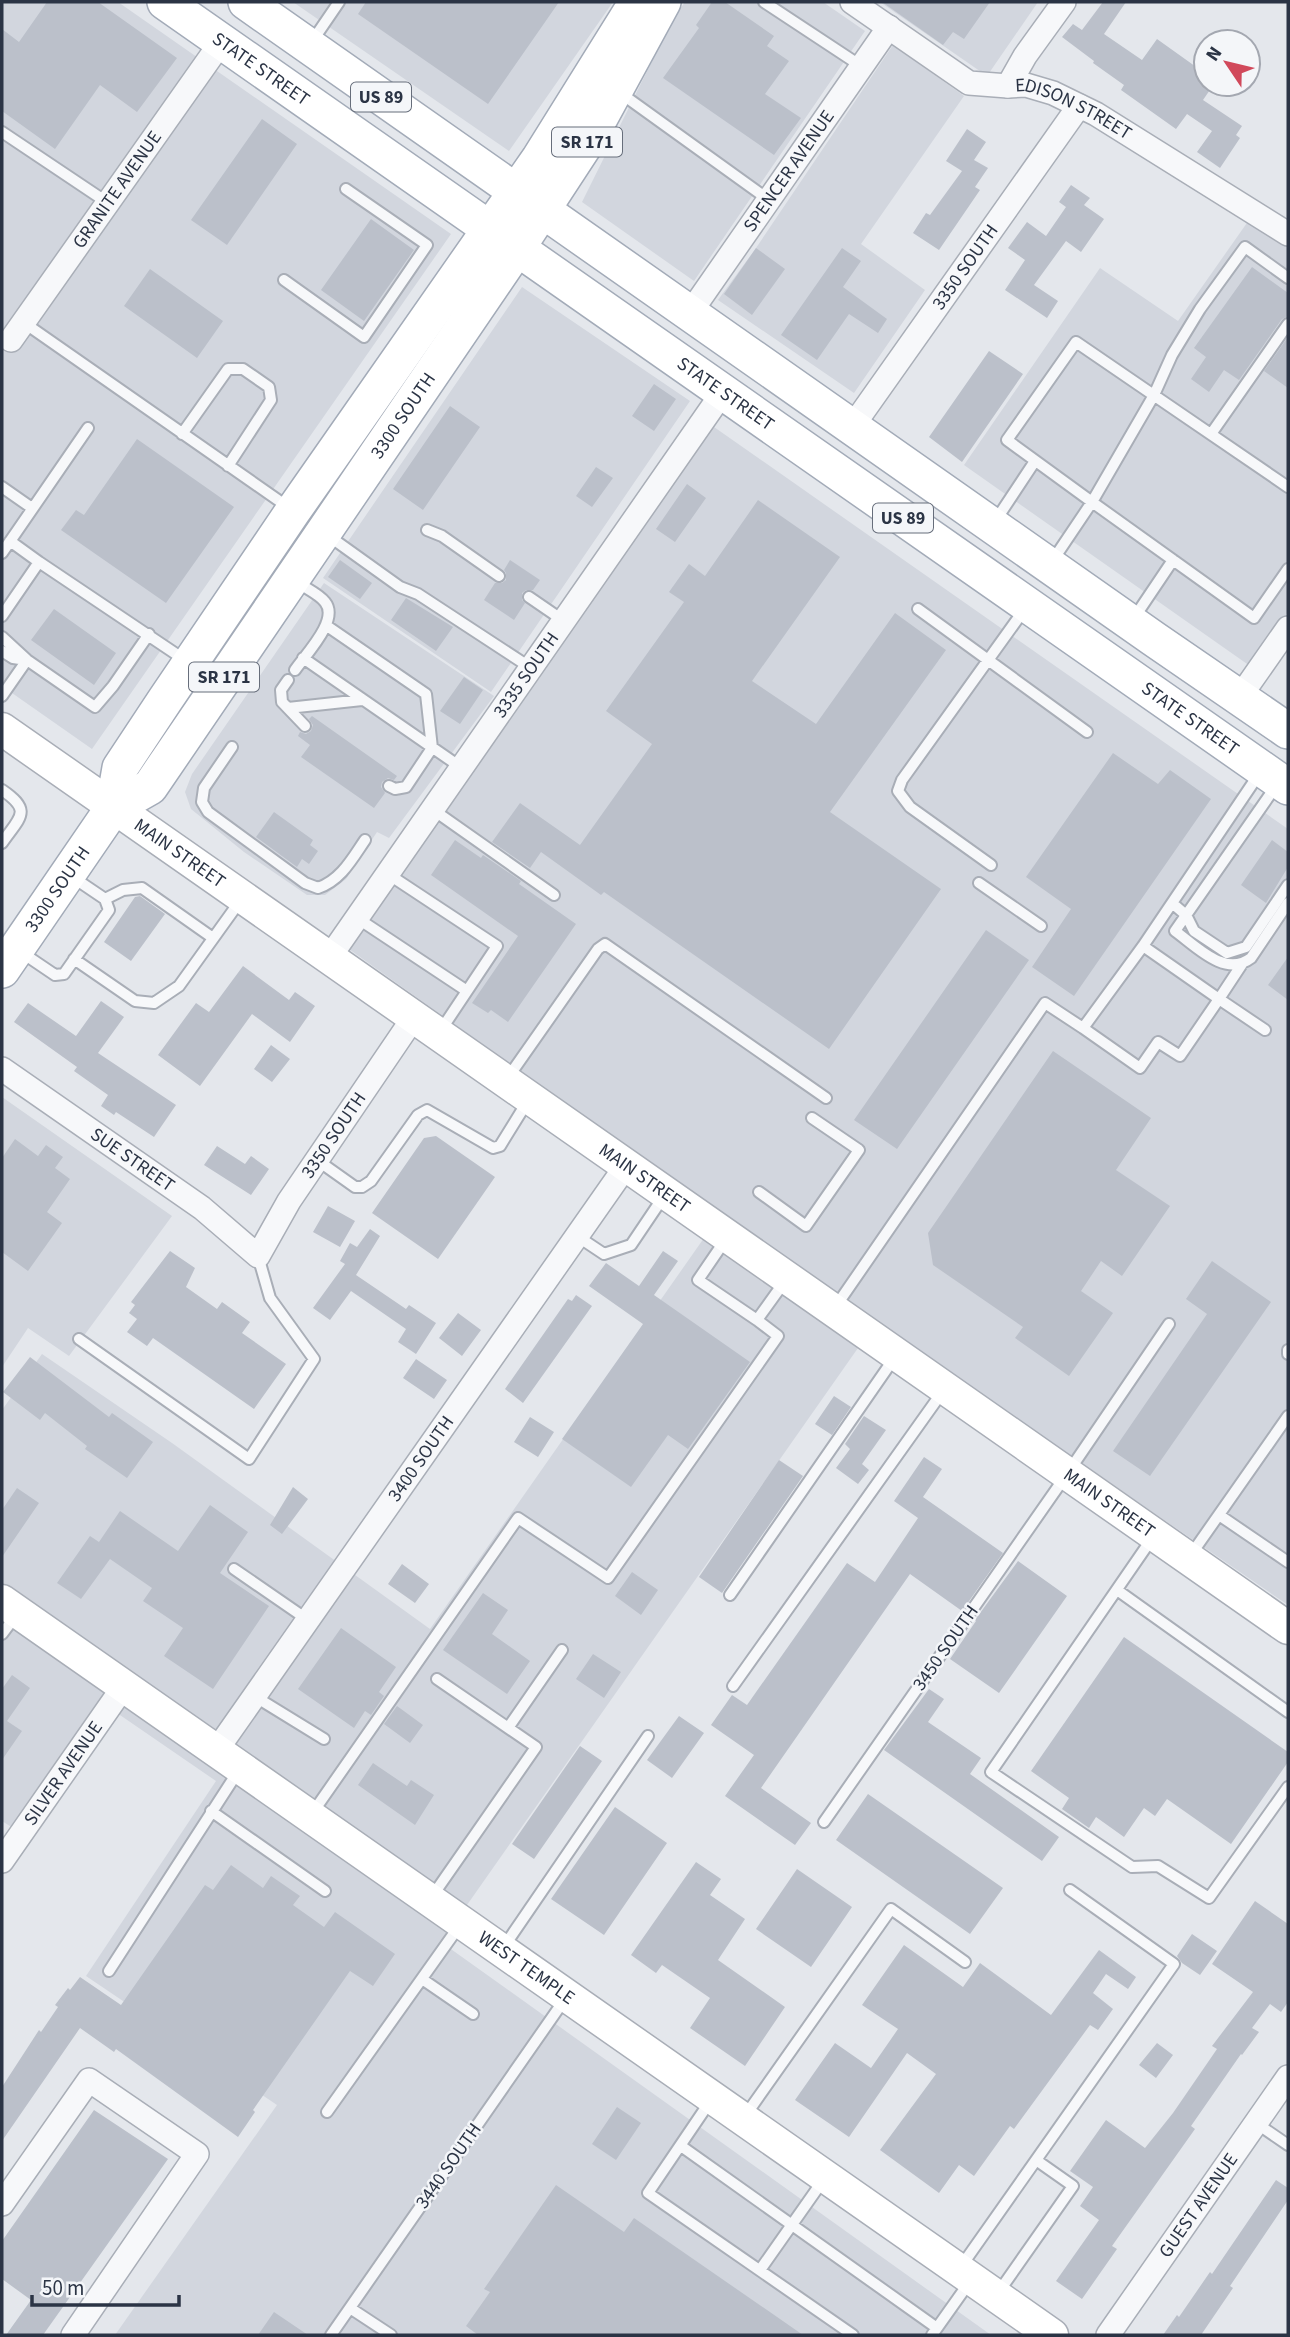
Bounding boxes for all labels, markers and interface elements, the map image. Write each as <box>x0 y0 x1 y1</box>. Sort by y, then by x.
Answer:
street label: STATE STREET <box>207 25 315 113</box>
north arrow <box>1192 28 1262 98</box>
text: N <box>1200 41 1229 67</box>
street label: EDISON STREET <box>1015 72 1137 147</box>
road number: US 89 <box>351 82 411 112</box>
street label: SPENCER AVENUE <box>737 105 841 237</box>
street label: GRANITE AVENUE <box>66 125 168 254</box>
road number: SR 171 <box>552 127 622 156</box>
street label: 3350 SOUTH <box>925 219 1005 315</box>
street label: STATE STREET <box>671 350 780 437</box>
street label: 3300 SOUTH <box>364 367 442 464</box>
road number: US 89 <box>873 504 933 532</box>
street label: 3335 SOUTH <box>487 626 566 723</box>
road number: SR 171 <box>189 662 259 692</box>
street label: STATE STREET <box>1136 675 1245 762</box>
street label: MAIN STREET <box>129 812 231 895</box>
street label: 3300 SOUTH <box>18 841 97 938</box>
street label: 3350 SOUTH <box>295 1087 373 1184</box>
street label: SUE STREET <box>85 1121 180 1199</box>
street label: MAIN STREET <box>593 1137 696 1220</box>
street label: 3400 SOUTH <box>381 1410 460 1507</box>
street label: MAIN STREET <box>1058 1462 1161 1545</box>
street label: 3450 SOUTH <box>907 1600 985 1696</box>
street label: SILVER AVENUE <box>17 1716 109 1831</box>
street label: WEST TEMPLE <box>473 1924 580 2011</box>
street label: 3440 SOUTH <box>410 2118 488 2214</box>
street label: GUEST AVENUE <box>1152 2148 1244 2263</box>
scale bar <box>32 2264 178 2308</box>
text: 50 m <box>42 2273 84 2303</box>

